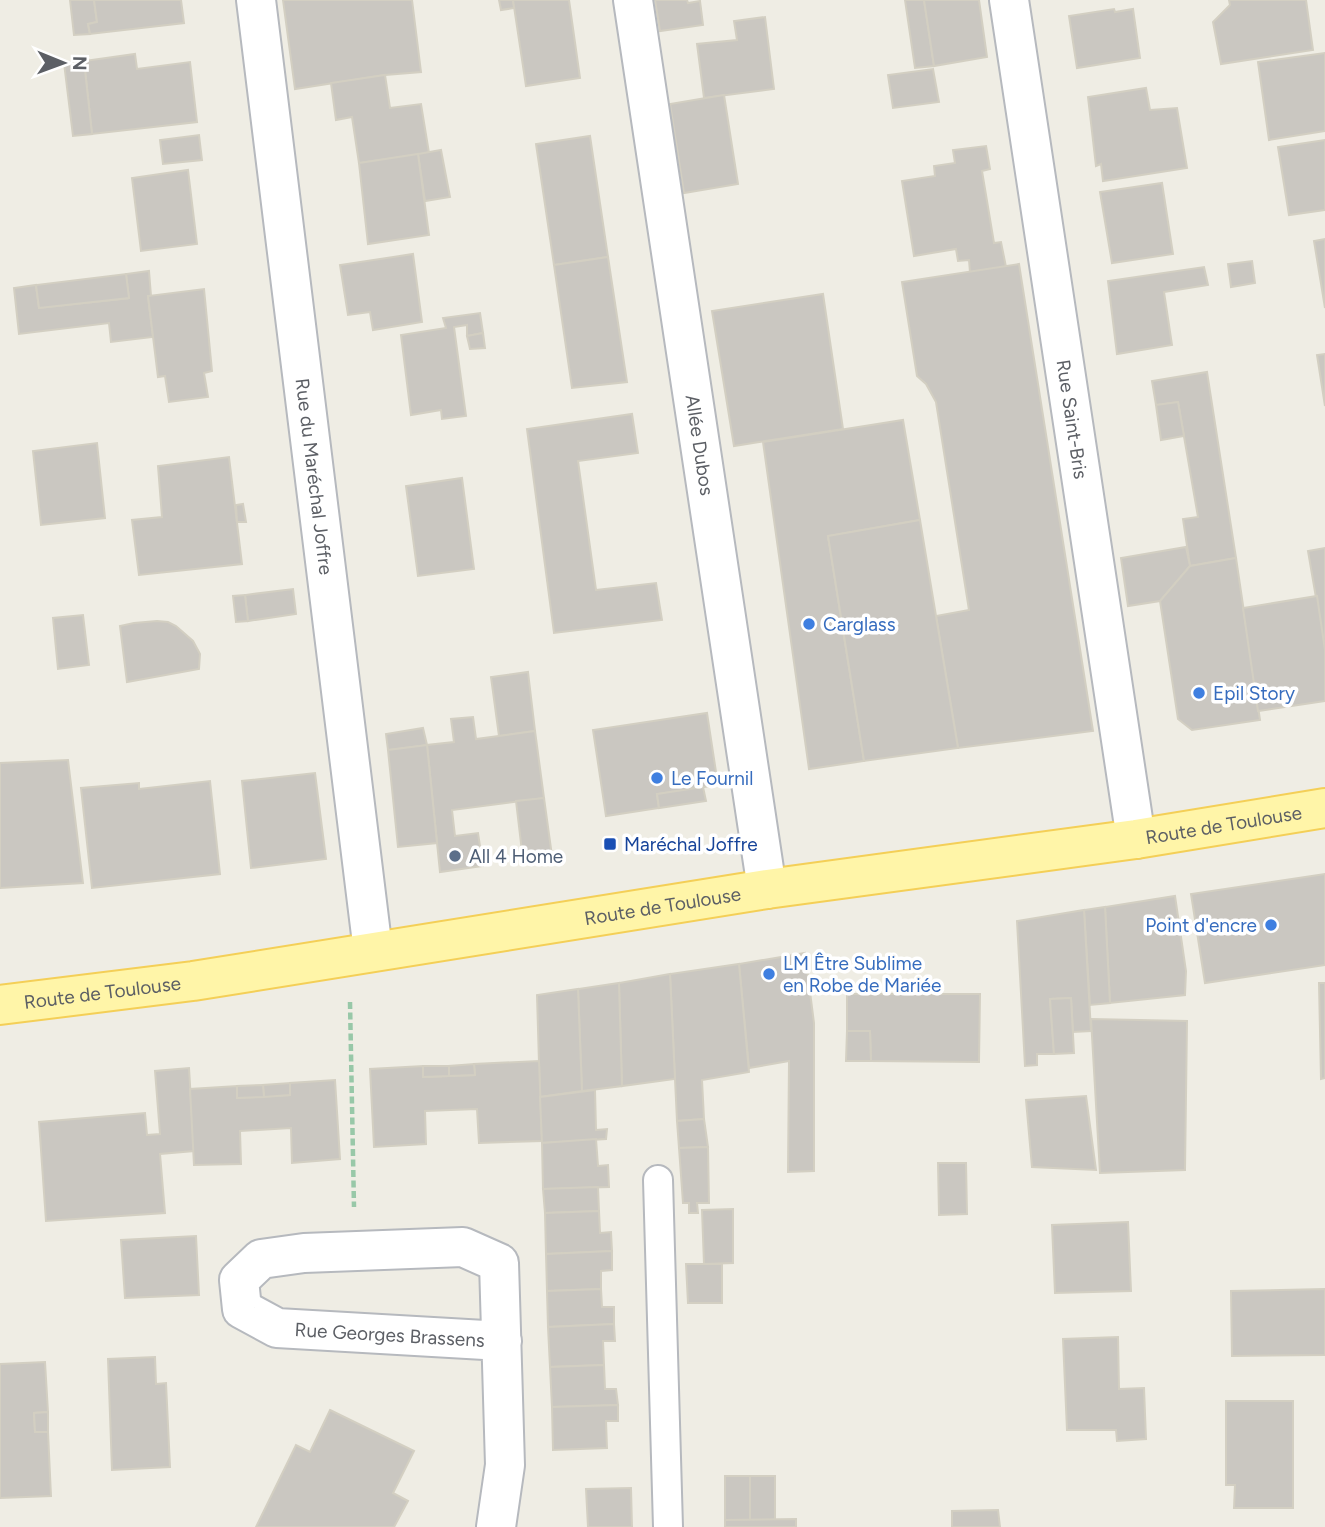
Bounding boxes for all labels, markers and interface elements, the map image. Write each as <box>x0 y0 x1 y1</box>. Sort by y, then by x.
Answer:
north arrow <box>28 28 98 98</box>
text: N <box>68 56 91 71</box>
street label: Rue Saint-Bris <box>1052 358 1093 481</box>
street label: Rue du Maréchal Joffre <box>291 377 338 576</box>
street label: Allée Dubos <box>681 393 719 497</box>
place label: Carglass <box>823 613 896 636</box>
marker: Carglass <box>801 616 817 632</box>
place label: Epil Story <box>1213 682 1295 705</box>
marker: Epil Story <box>1191 685 1207 701</box>
place label: Le Fournil <box>671 767 753 790</box>
marker: Le Fournil <box>649 770 665 786</box>
street label: Route de Toulouse <box>1144 800 1303 849</box>
place label: Maréchal Joffre <box>624 833 758 856</box>
marker: Maréchal Joffre <box>602 836 618 852</box>
place label: All 4 Home <box>469 845 563 868</box>
marker: All 4 Home <box>447 848 463 864</box>
street label: Route de Toulouse <box>583 882 742 930</box>
place label: Point d'encre <box>1145 914 1257 937</box>
marker: Point d'encre <box>1263 917 1279 933</box>
place label: LM Être Sublime en Robe de Mariée <box>783 952 941 997</box>
marker: LM Être Sublime en Robe de Mariée <box>761 966 777 982</box>
street label: Route de Toulouse <box>22 971 182 1013</box>
street label: Rue Georges Brassens <box>294 1318 486 1351</box>

